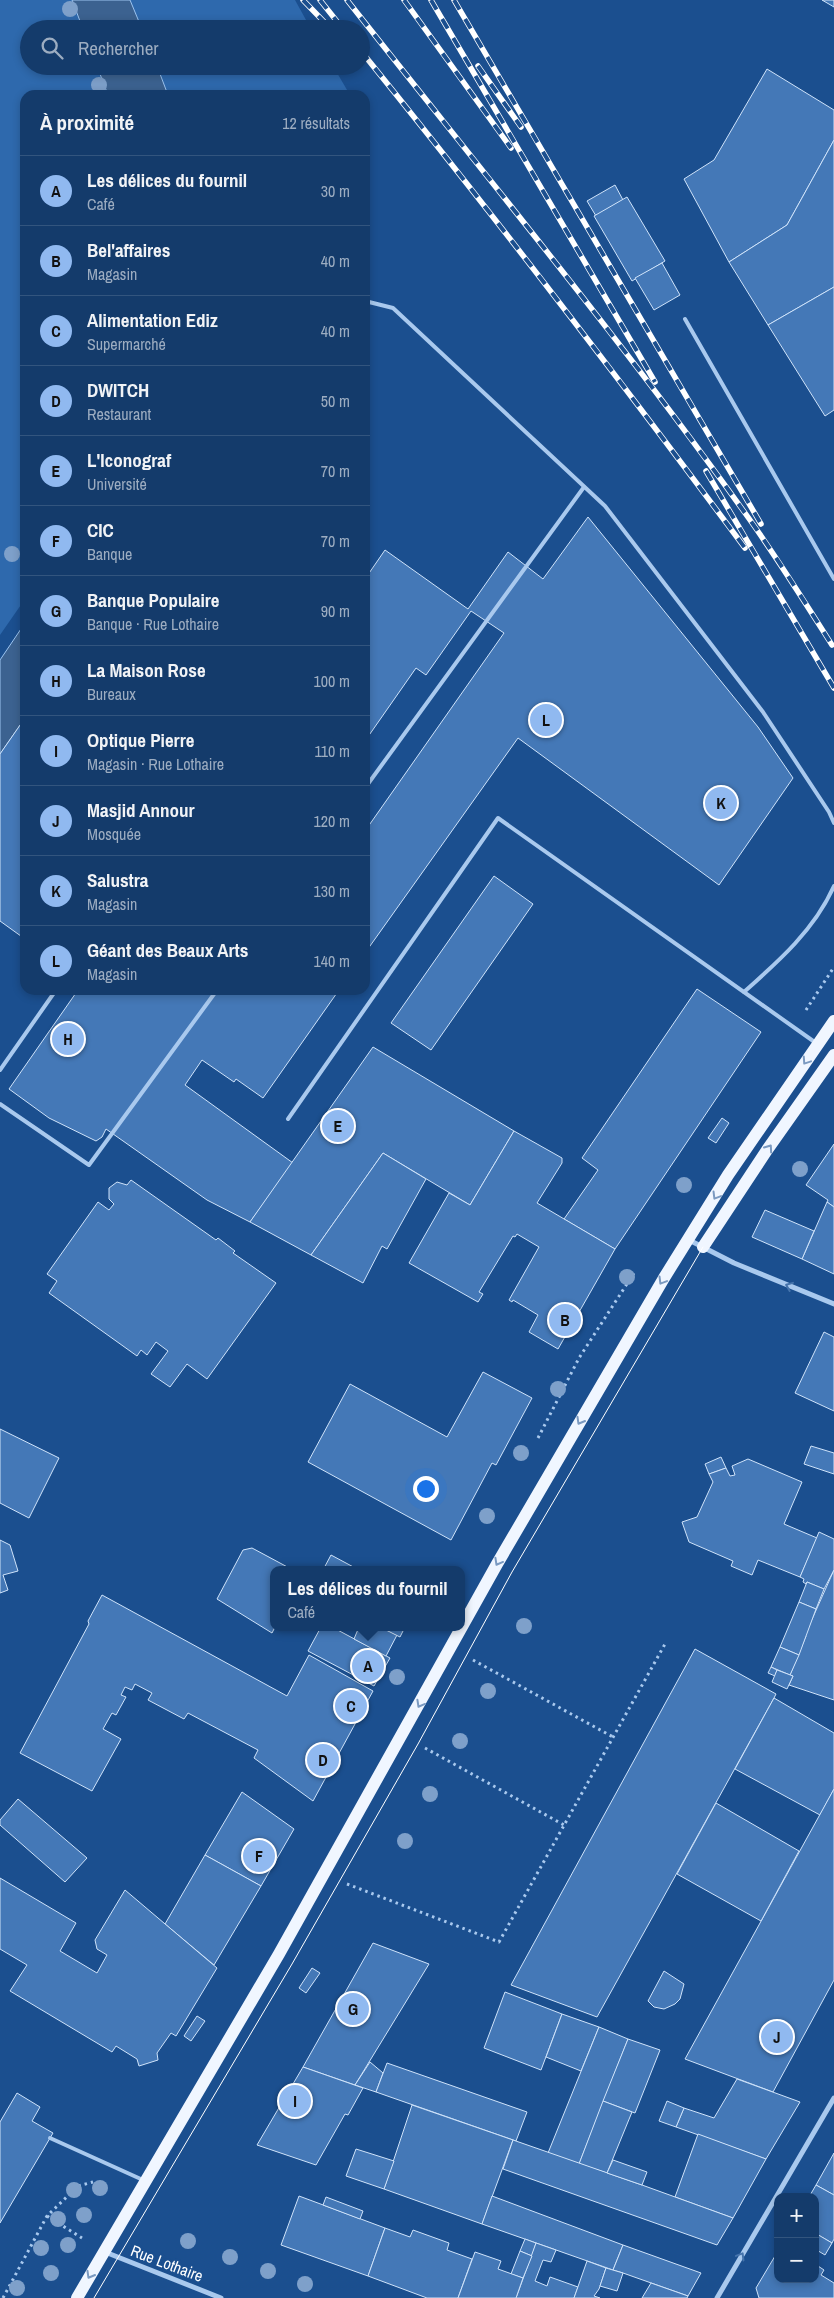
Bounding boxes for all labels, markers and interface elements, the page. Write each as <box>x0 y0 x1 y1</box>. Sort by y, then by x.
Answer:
search box <box>20 20 370 75</box>
icon: search <box>38 34 66 62</box>
text: Rechercher <box>78 35 159 61</box>
text: À proximité <box>40 108 134 137</box>
text: 12 résultats <box>282 112 350 134</box>
text: Les délices du fournil <box>87 167 247 193</box>
text: A <box>51 180 61 202</box>
text: 30 m <box>321 180 350 202</box>
text: Café <box>87 193 115 215</box>
text: Bel'affaires <box>87 237 170 263</box>
text: B <box>51 250 61 272</box>
text: 40 m <box>321 250 350 272</box>
text: Magasin <box>87 263 137 285</box>
text: Alimentation Ediz <box>87 307 218 333</box>
text: C <box>51 320 61 342</box>
text: 40 m <box>321 320 350 342</box>
text: Supermarché <box>87 333 166 355</box>
text: DWITCH <box>87 377 149 403</box>
text: D <box>51 390 61 412</box>
text: 50 m <box>321 390 350 412</box>
text: Restaurant <box>87 403 151 425</box>
text: L'Iconograf <box>87 447 171 473</box>
text: E <box>52 460 60 482</box>
text: 70 m <box>321 460 350 482</box>
text: Université <box>87 473 147 495</box>
text: CIC <box>87 517 114 543</box>
text: F <box>52 530 60 552</box>
text: 70 m <box>321 530 350 552</box>
text: Banque <box>87 543 132 565</box>
text: Banque Populaire <box>87 587 219 613</box>
text: G <box>51 600 61 622</box>
text: 90 m <box>321 600 350 622</box>
text: Banque · Rue Lothaire <box>87 613 219 635</box>
text: La Maison Rose <box>87 657 206 683</box>
text: H <box>51 670 61 692</box>
text: 100 m <box>314 670 350 692</box>
text: Bureaux <box>87 683 136 705</box>
pin: L <box>530 701 562 739</box>
text: Optique Pierre <box>87 727 194 753</box>
text: I <box>54 740 58 762</box>
text: 110 m <box>314 740 350 762</box>
text: Magasin · Rue Lothaire <box>87 753 224 775</box>
pin: K <box>705 784 737 822</box>
text: Masjid Annour <box>87 797 195 823</box>
text: J <box>52 810 60 832</box>
text: 120 m <box>314 810 350 832</box>
text: Mosquée <box>87 823 141 845</box>
text: Salustra <box>87 867 148 893</box>
text: K <box>51 880 61 902</box>
text: 130 m <box>314 880 350 902</box>
text: Magasin <box>87 893 137 915</box>
text: Géant des Beaux Arts <box>87 937 248 963</box>
text: L <box>52 950 60 972</box>
text: 140 m <box>314 950 350 972</box>
text: Magasin <box>87 963 137 985</box>
pin: H <box>52 1020 84 1058</box>
one-way arrow <box>803 1055 812 1065</box>
pin: E <box>322 1107 354 1145</box>
one-way arrow <box>763 1145 772 1154</box>
one-way arrow <box>712 1191 722 1200</box>
one-way arrow <box>659 1276 669 1285</box>
one-way arrow <box>785 1281 794 1292</box>
pin: B <box>549 1301 581 1339</box>
one-way arrow <box>576 1416 586 1425</box>
your location <box>413 1476 439 1502</box>
one-way arrow <box>495 1557 505 1566</box>
popup <box>270 1566 465 1631</box>
text: Les délices du fournil <box>287 1575 448 1601</box>
text: Café <box>287 1601 315 1623</box>
pin: A <box>352 1647 384 1685</box>
pin: C <box>335 1687 367 1725</box>
one-way arrow <box>416 1699 426 1708</box>
pin: D <box>307 1741 339 1779</box>
pin: F <box>243 1837 275 1875</box>
pin: G <box>337 1990 369 2028</box>
pin: J <box>761 2018 793 2056</box>
pin: I <box>279 2082 311 2120</box>
map controls <box>774 2193 819 2283</box>
button: + <box>774 2193 819 2238</box>
button: − <box>774 2238 819 2283</box>
street label: Rue Lothaire <box>128 2239 206 2287</box>
one-way arrow <box>735 2252 745 2261</box>
one-way arrow <box>87 2269 97 2278</box>

